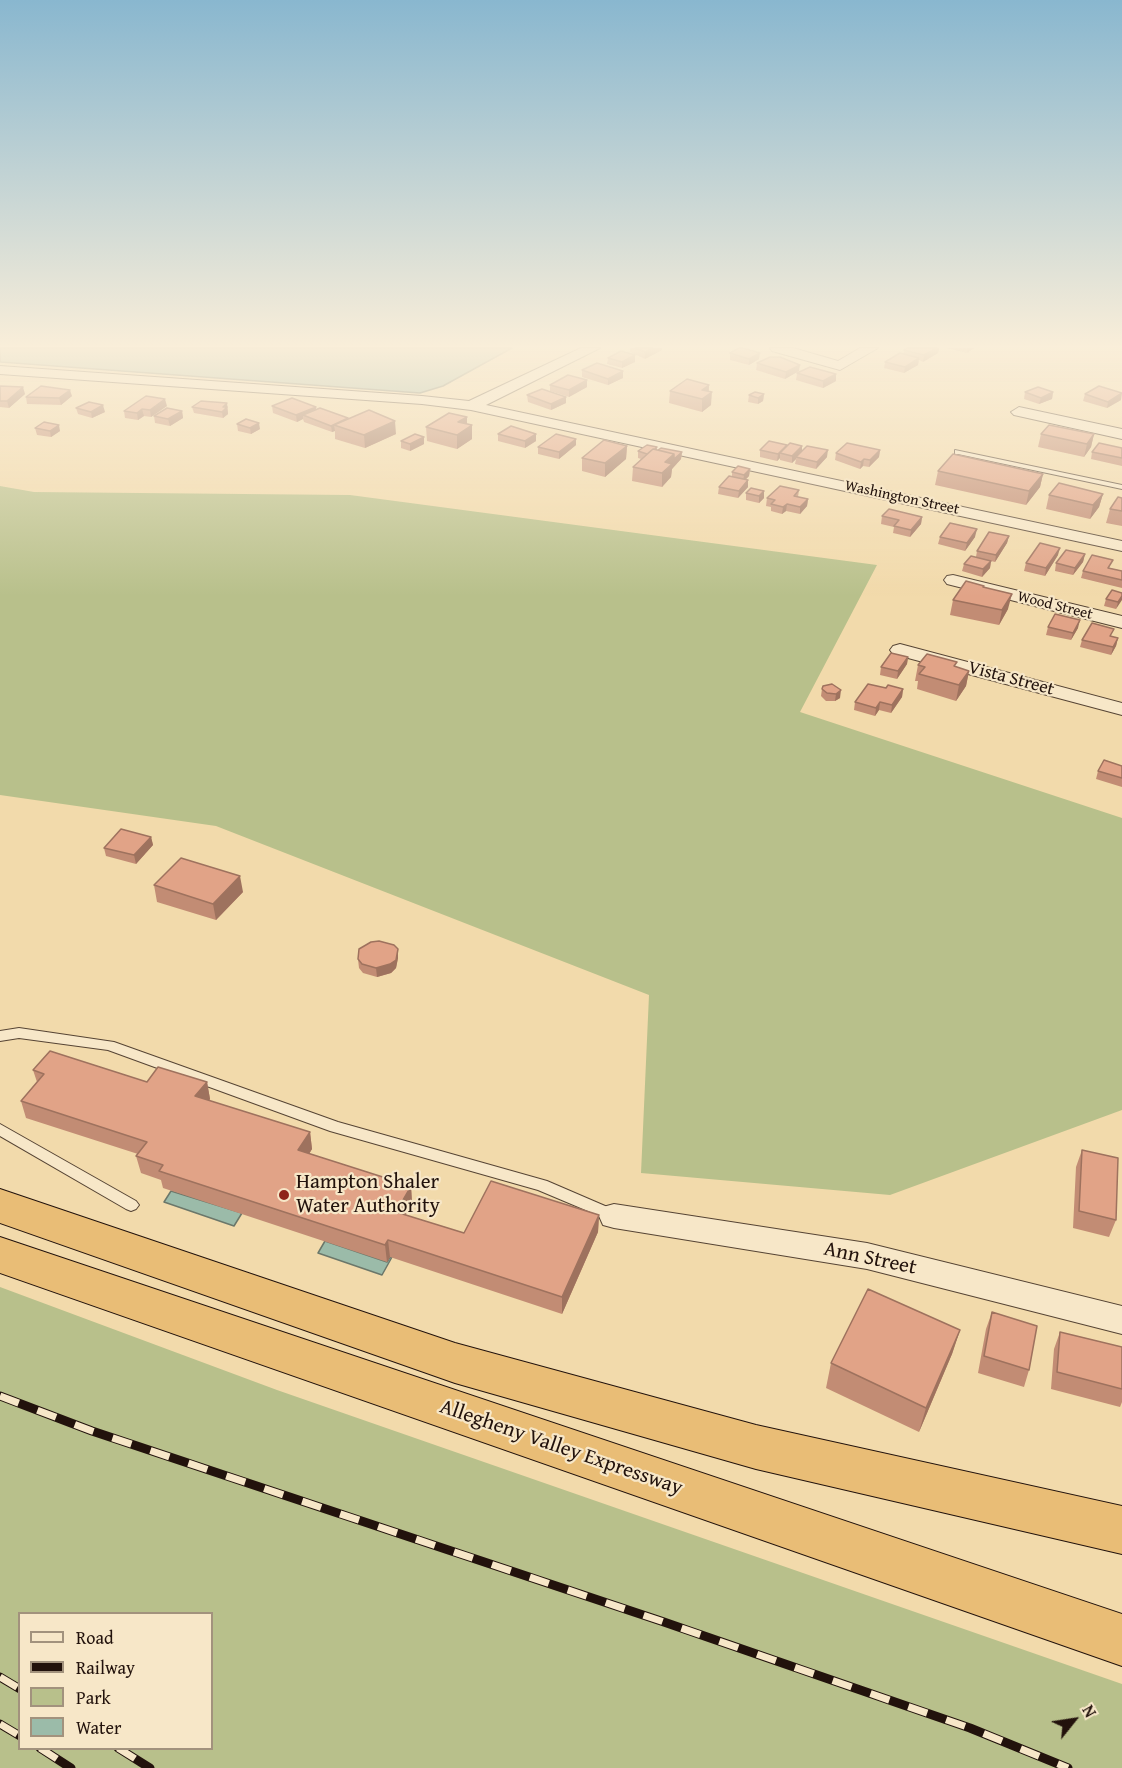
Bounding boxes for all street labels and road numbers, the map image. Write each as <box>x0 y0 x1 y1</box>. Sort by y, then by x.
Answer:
street label: Washington Street <box>843 477 961 519</box>
street label: Wood Street <box>1016 588 1094 624</box>
street label: Vista Street <box>966 657 1056 701</box>
street label: Ann Street <box>821 1237 919 1281</box>
street label: Allegheny Valley Expressway <box>436 1395 686 1501</box>

